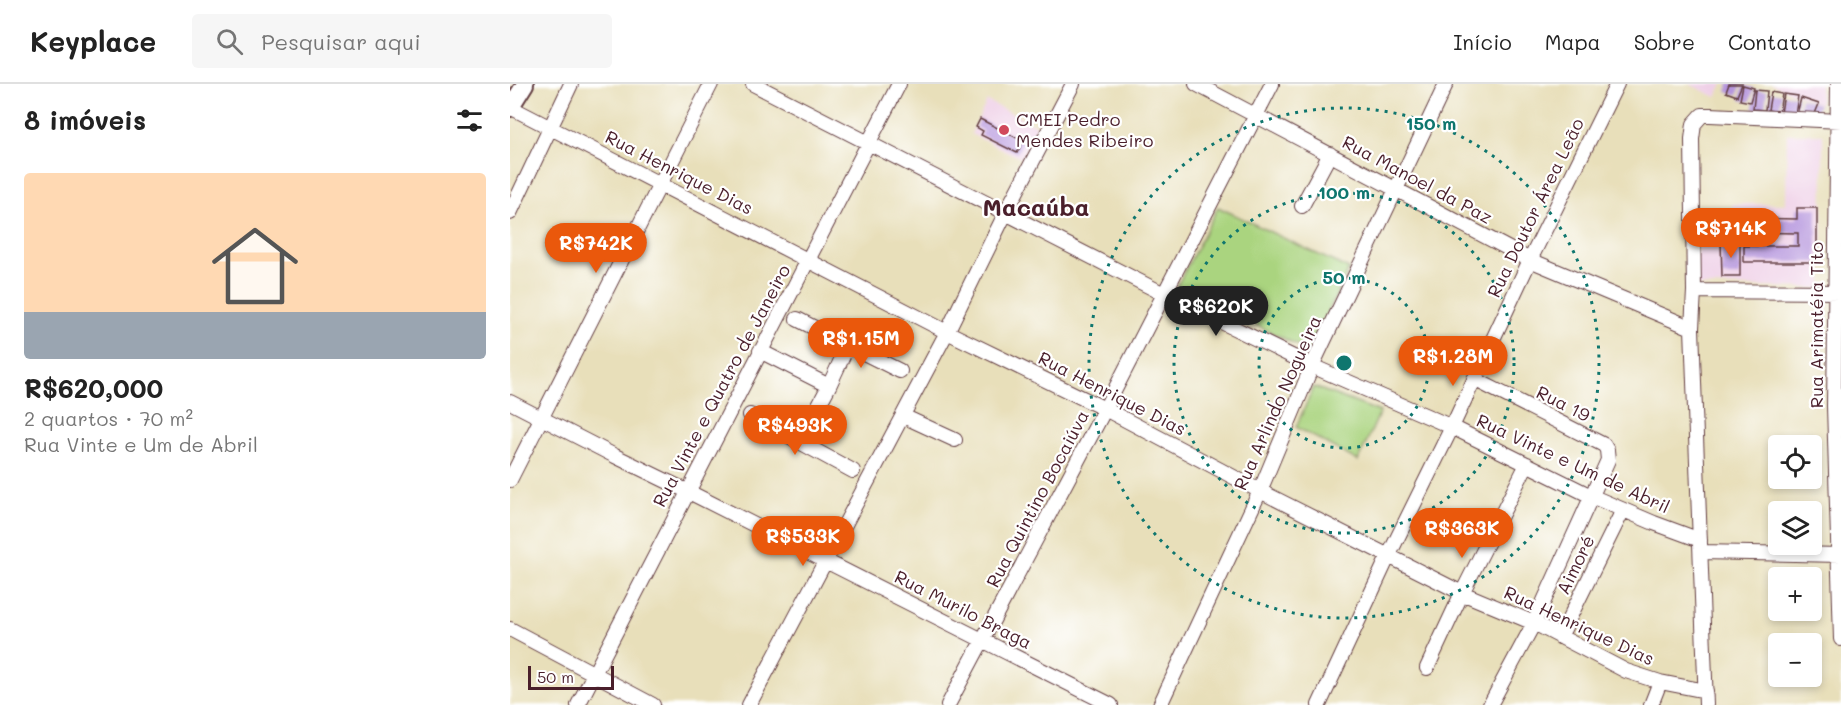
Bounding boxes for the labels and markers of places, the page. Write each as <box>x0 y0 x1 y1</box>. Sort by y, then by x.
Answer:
place label: CMEI Pedro Mendes Ribeiro <box>1016 107 1154 152</box>
marker: CMEI Pedro Mendes Ribeiro <box>997 123 1011 137</box>
pin: R$714K <box>1682 208 1780 259</box>
pin: R$742K <box>547 223 645 274</box>
pin: R$620K <box>1167 286 1265 337</box>
pin: R$1.15M <box>806 318 916 369</box>
pin: R$1.28M <box>1398 336 1508 387</box>
centre of rings <box>1334 353 1354 373</box>
pin: R$493K <box>746 405 844 456</box>
pin: R$363K <box>1413 508 1511 559</box>
pin: R$533K <box>754 516 852 567</box>

